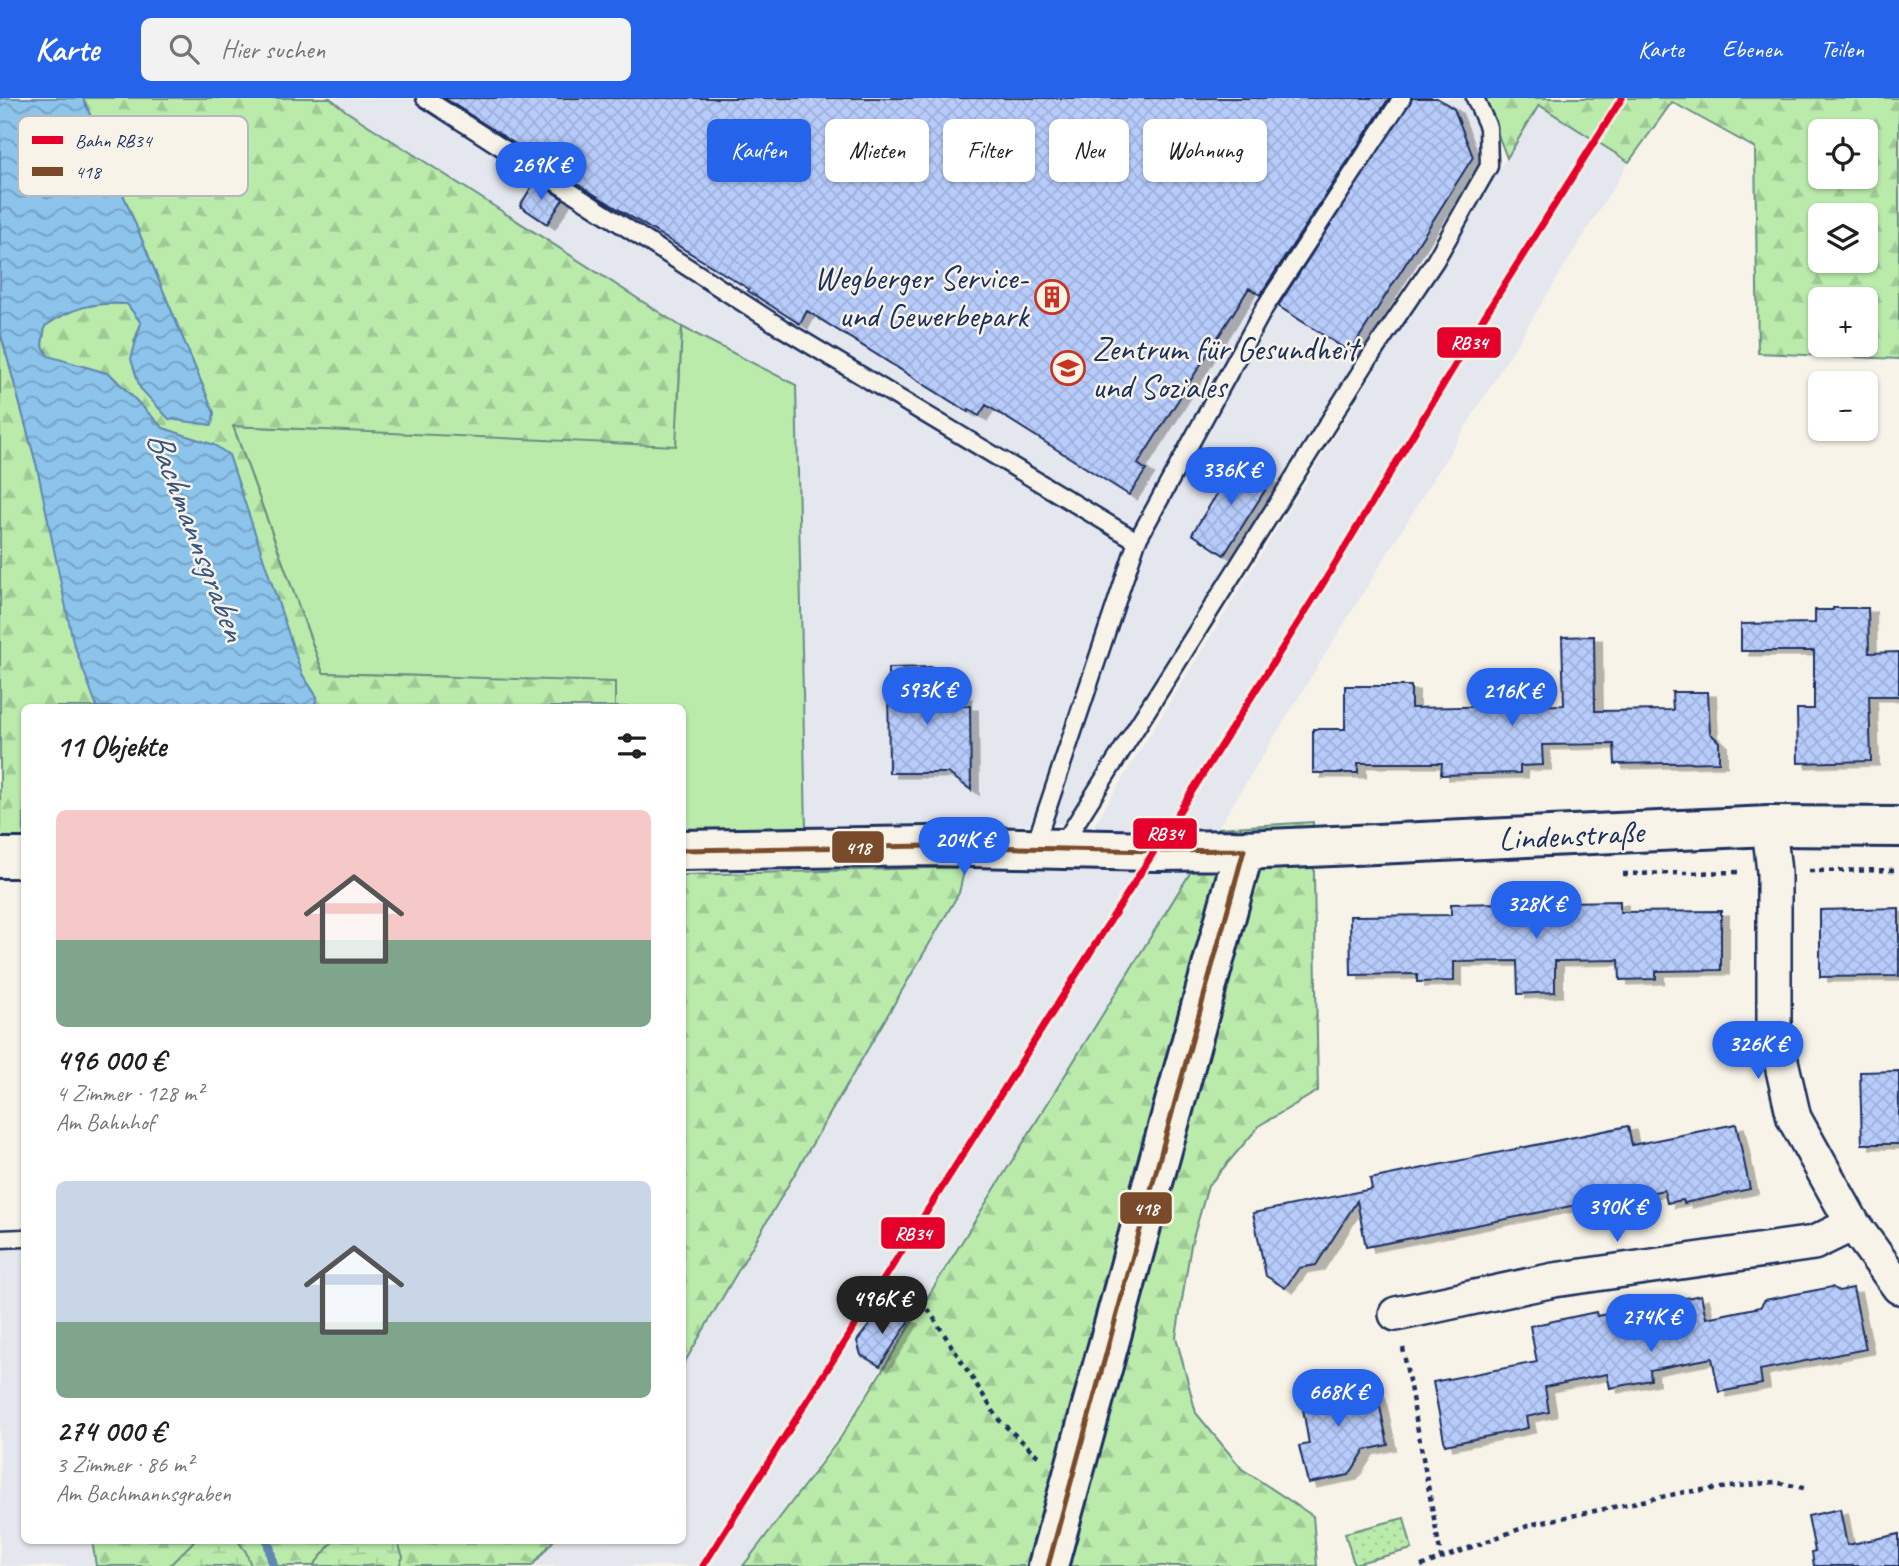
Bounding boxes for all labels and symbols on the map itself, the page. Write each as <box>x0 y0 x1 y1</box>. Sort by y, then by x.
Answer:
legend <box>18 116 248 196</box>
text: Bahn RB34 <box>75 129 154 153</box>
pin: 269K € <box>484 142 598 202</box>
text: 418 <box>75 160 103 184</box>
place label: Wegberger Service- und Gewerbepark <box>814 257 1030 337</box>
building icon: Wegberger Service- und Gewerbepark <box>1033 278 1071 316</box>
line badge: RB34 <box>1436 326 1502 359</box>
place label: Zentrum für Gesundheit und Soziales <box>1092 328 1362 408</box>
text: RB34 <box>1450 331 1490 355</box>
school or university icon: Zentrum für Gesundheit und Soziales <box>1049 349 1087 387</box>
water label: Bachmannsgraben <box>136 424 258 648</box>
pin: 336K € <box>1174 448 1288 507</box>
pin: 593K € <box>870 668 984 727</box>
pin: 216K € <box>1455 668 1569 728</box>
street label: Lindenstraße <box>1497 810 1647 860</box>
line badge: RB34 <box>1132 817 1198 850</box>
pin: 204K € <box>907 818 1021 877</box>
text: RB34 <box>1146 822 1186 846</box>
line badge: 418 <box>831 830 885 864</box>
text: 418 <box>845 836 873 860</box>
pin: 328K € <box>1479 882 1593 941</box>
pin: 326K € <box>1701 1021 1815 1081</box>
pin: 390K € <box>1560 1184 1674 1244</box>
line badge: 418 <box>1119 1191 1173 1225</box>
text: 418 <box>1133 1197 1161 1221</box>
line badge: RB34 <box>880 1216 946 1250</box>
text: RB34 <box>894 1222 934 1246</box>
pin: 496K € <box>825 1276 939 1336</box>
pin: 274K € <box>1594 1294 1708 1354</box>
pin: 668K € <box>1281 1370 1395 1429</box>

